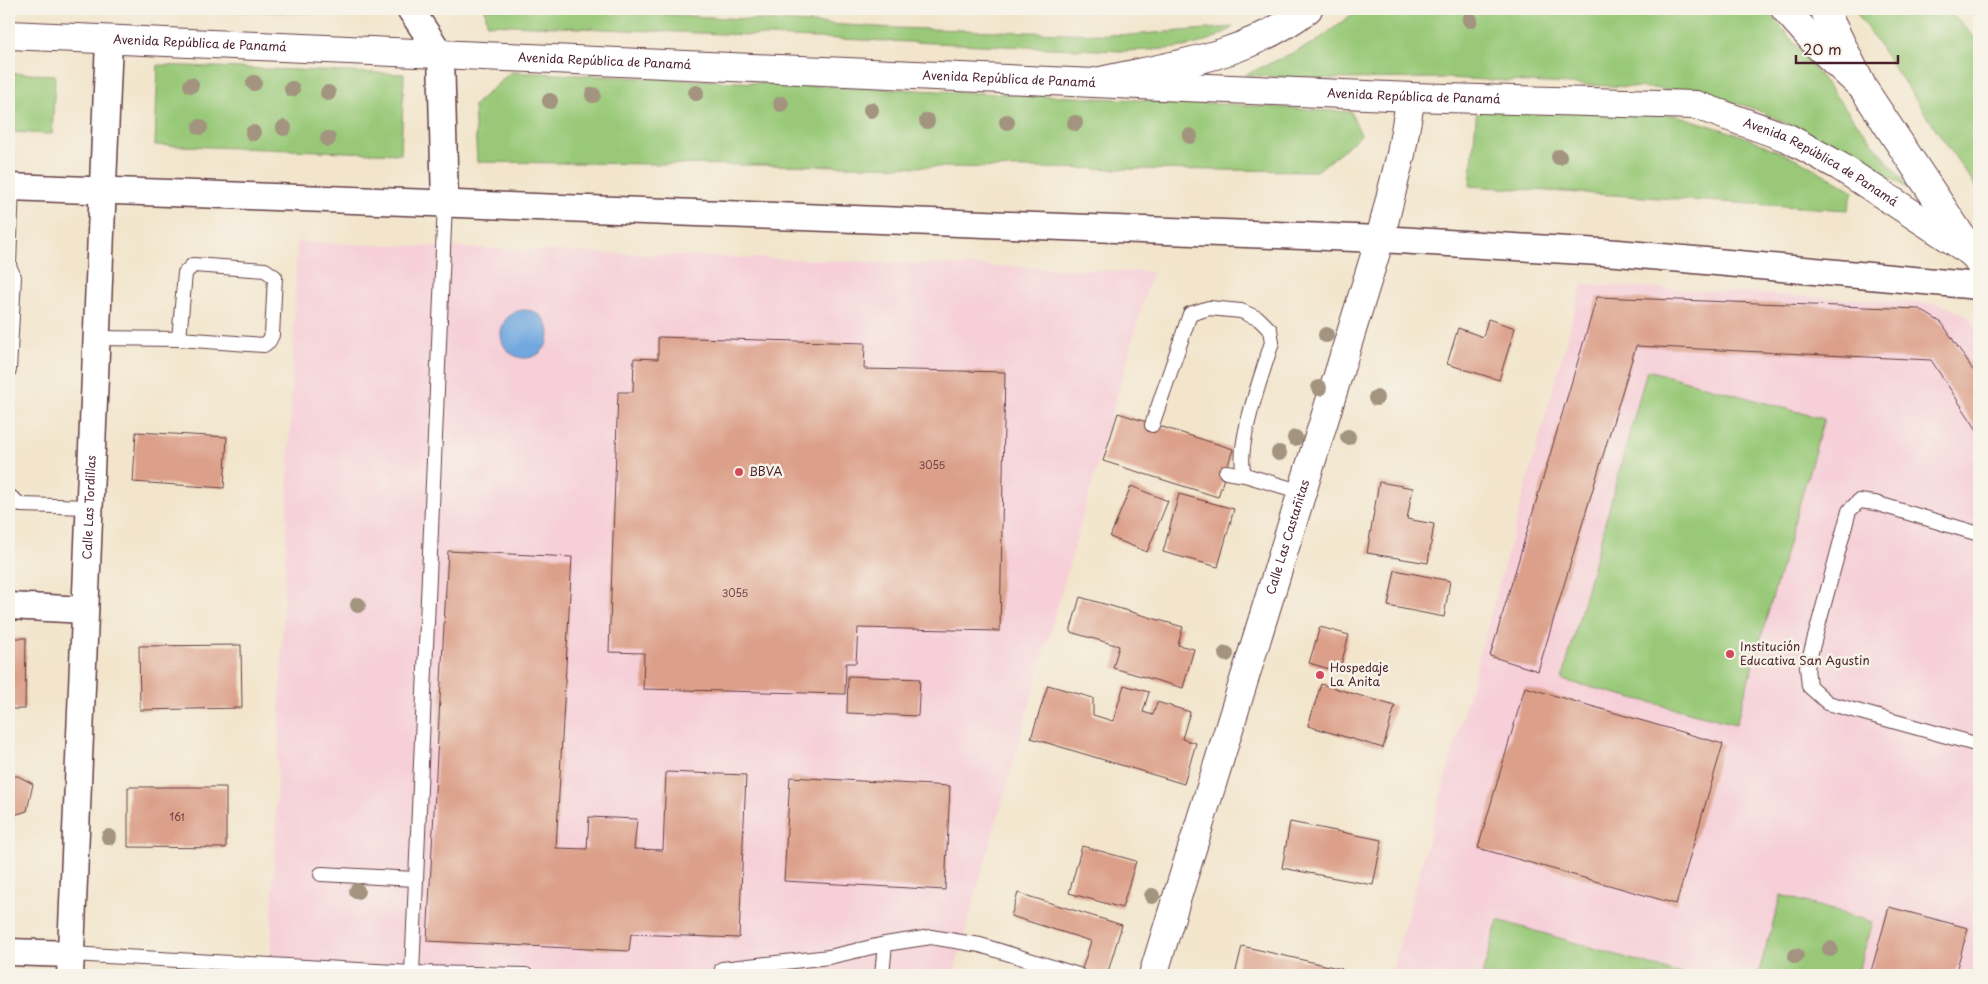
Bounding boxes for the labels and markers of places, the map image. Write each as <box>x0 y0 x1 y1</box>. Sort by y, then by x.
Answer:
place label: BBVA <box>749 462 782 480</box>
marker: BBVA <box>733 466 745 478</box>
place label: Institución Educativa San Agustin <box>1740 637 1870 669</box>
marker: Institución Educativa San Agustin <box>1724 648 1736 660</box>
place label: Hospedaje La Anita <box>1330 658 1389 690</box>
marker: Hospedaje La Anita <box>1314 669 1326 681</box>

